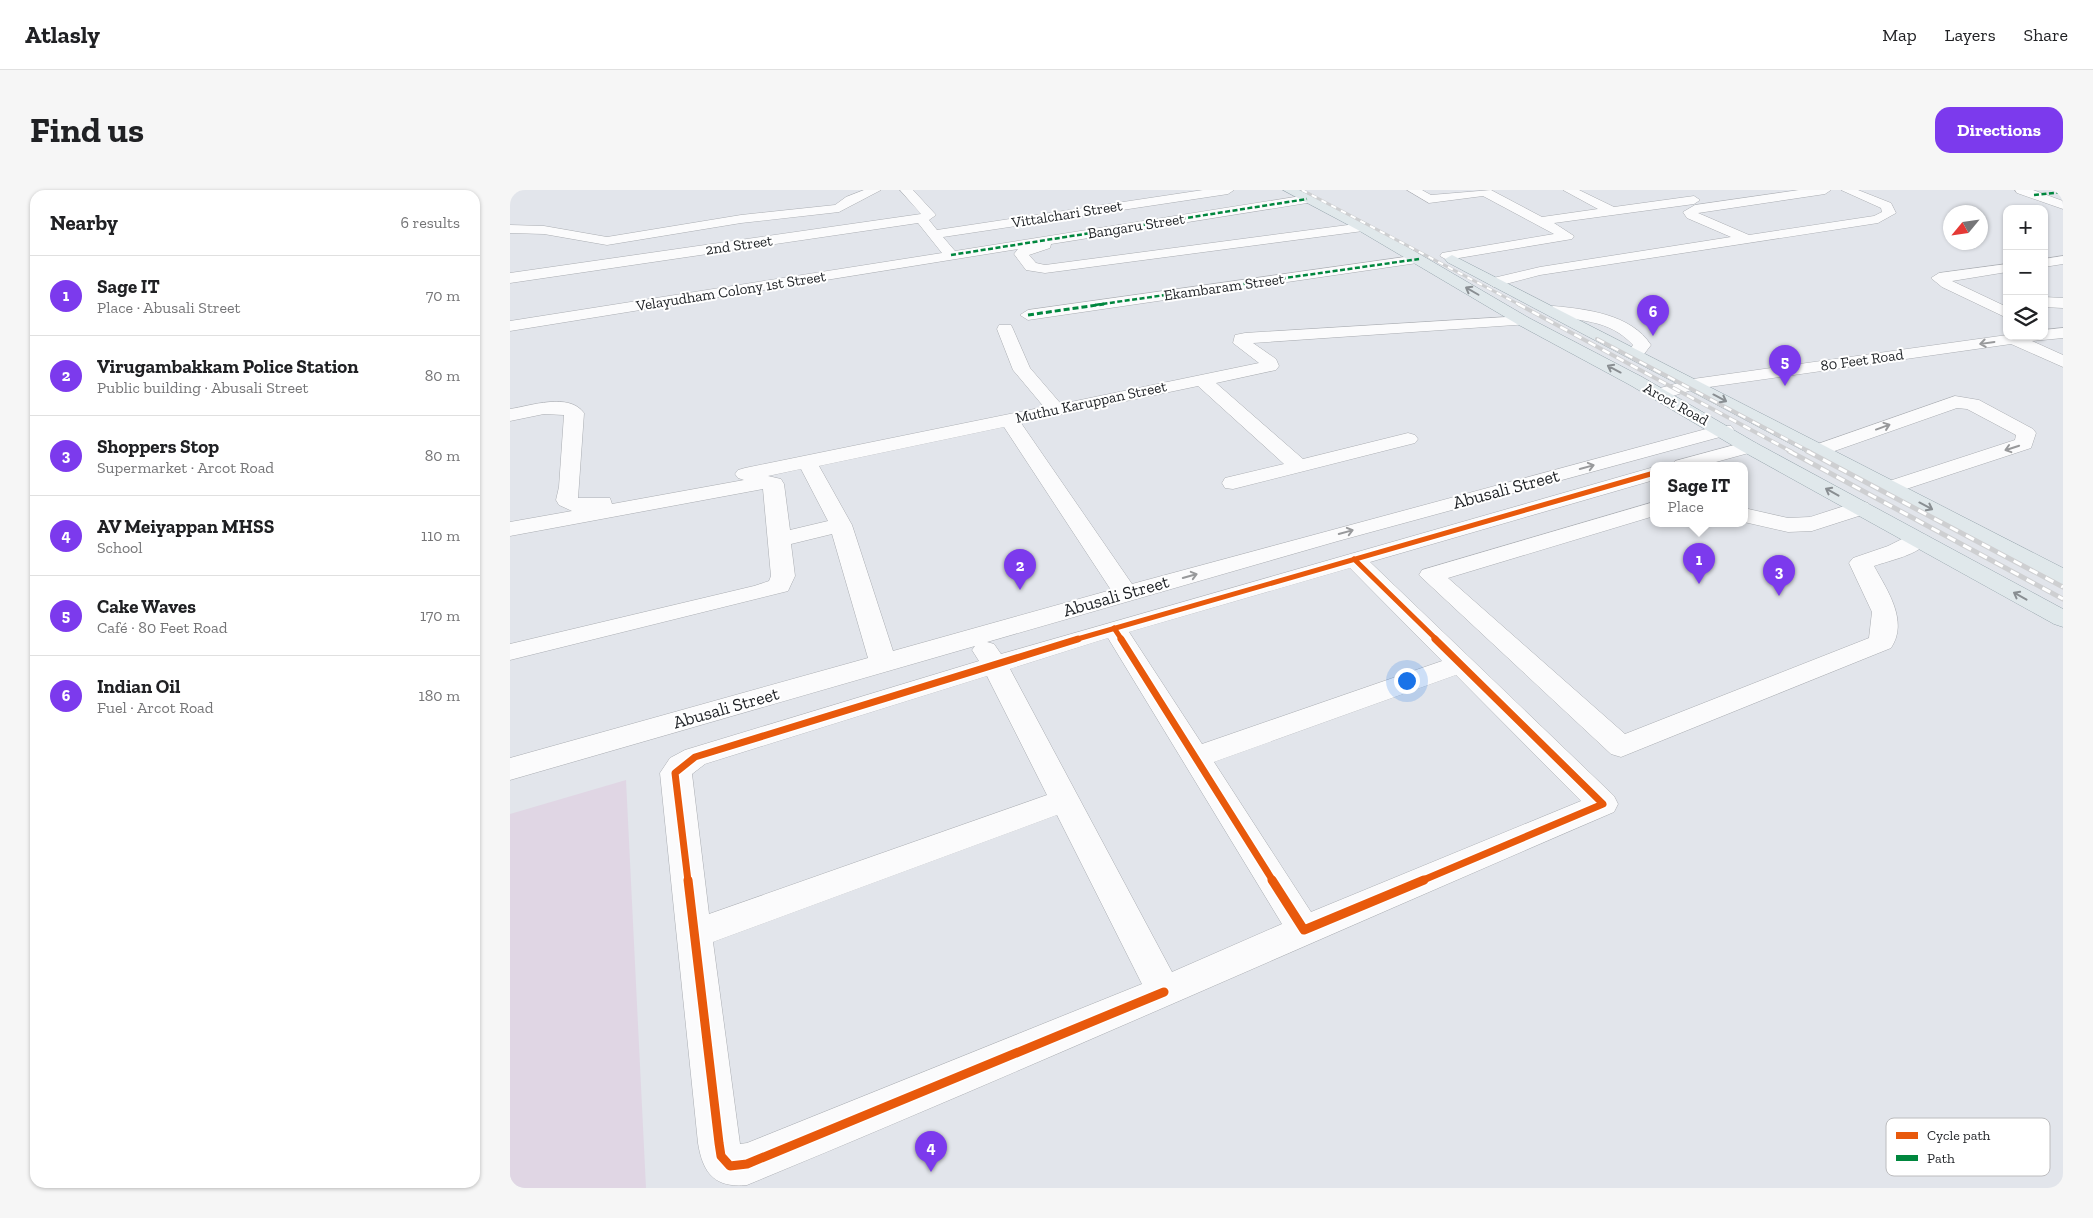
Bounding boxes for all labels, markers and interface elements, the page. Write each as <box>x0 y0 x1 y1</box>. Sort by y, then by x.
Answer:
text: Atlasly <box>25 20 100 49</box>
text: Map <box>1882 24 1917 46</box>
text: Layers <box>1945 24 1996 46</box>
text: Share <box>2024 24 2068 46</box>
button: Directions <box>1935 107 2063 153</box>
text: Find us <box>30 109 144 151</box>
street label: Vittalchari Street <box>1009 196 1124 232</box>
north arrow <box>1943 205 1988 250</box>
map controls <box>2003 205 2048 340</box>
button: + <box>2003 205 2048 250</box>
street label: Bangaru Street <box>1086 209 1186 243</box>
text: Nearby <box>50 210 118 235</box>
text: 6 results <box>400 213 460 232</box>
street label: 2nd Street <box>704 231 774 259</box>
button: − <box>2003 250 2048 295</box>
street label: Velayudham Colony 1st Street <box>634 267 828 315</box>
street label: Ekambaram Street <box>1163 270 1286 304</box>
text: Sage IT <box>97 275 160 298</box>
text: 1 <box>63 286 69 305</box>
text: 70 m <box>426 286 460 305</box>
one-way arrow <box>1465 286 1479 296</box>
pin: 6 <box>1637 295 1669 336</box>
button: layers <box>2003 295 2048 340</box>
text: Place · Abusali Street <box>97 298 241 317</box>
one-way arrow <box>1979 338 1995 348</box>
pin: 5 <box>1769 345 1801 386</box>
street label: 80 Feet Road <box>1819 345 1905 375</box>
text: Virugambakkam Police Station <box>97 355 359 378</box>
one-way arrow <box>1607 364 1622 374</box>
text: 2 <box>62 366 70 385</box>
text: 80 m <box>425 366 460 385</box>
street label: Muthu Karuppan Street <box>1014 377 1169 427</box>
text: Public building · Abusali Street <box>97 378 308 397</box>
street label: Arcot Road <box>1640 379 1712 430</box>
one-way arrow <box>1713 393 1728 403</box>
one-way arrow <box>1875 422 1890 431</box>
text: Shoppers Stop <box>97 435 219 458</box>
one-way arrow <box>2004 444 2020 453</box>
text: 3 <box>62 446 70 465</box>
text: 80 m <box>425 446 460 465</box>
text: Supermarket · Arcot Road <box>97 458 274 477</box>
one-way arrow <box>1579 462 1595 471</box>
popup <box>1650 462 1748 527</box>
street label: Abusali Street <box>1450 464 1562 514</box>
text: Sage IT <box>1668 474 1730 497</box>
one-way arrow <box>1825 487 1840 497</box>
text: Place <box>1668 497 1704 516</box>
one-way arrow <box>1918 502 1933 511</box>
text: AV Meiyappan MHSS <box>97 515 274 538</box>
text: 4 <box>61 526 71 545</box>
text: 110 m <box>421 526 460 545</box>
one-way arrow <box>1338 527 1354 536</box>
text: School <box>97 538 143 557</box>
pin: 1 <box>1683 543 1715 584</box>
pin: 2 <box>1004 549 1036 590</box>
pin: 3 <box>1763 555 1795 596</box>
street label: Abusali Street <box>1060 570 1172 622</box>
one-way arrow <box>1181 570 1197 580</box>
one-way arrow <box>2013 591 2028 601</box>
text: Cake Waves <box>97 595 196 618</box>
text: 5 <box>62 606 70 625</box>
text: 170 m <box>420 606 460 625</box>
text: Café · 80 Feet Road <box>97 618 227 637</box>
your location <box>1394 668 1420 694</box>
text: Indian Oil <box>97 675 180 698</box>
street label: Abusali Street <box>670 682 782 734</box>
text: 6 <box>62 686 70 705</box>
text: 180 m <box>419 686 460 705</box>
text: Fuel · Arcot Road <box>97 698 214 717</box>
legend <box>1886 1118 2050 1176</box>
text: Cycle path <box>1927 1127 1991 1144</box>
pin: 4 <box>915 1131 947 1172</box>
text: Path <box>1927 1150 1955 1167</box>

